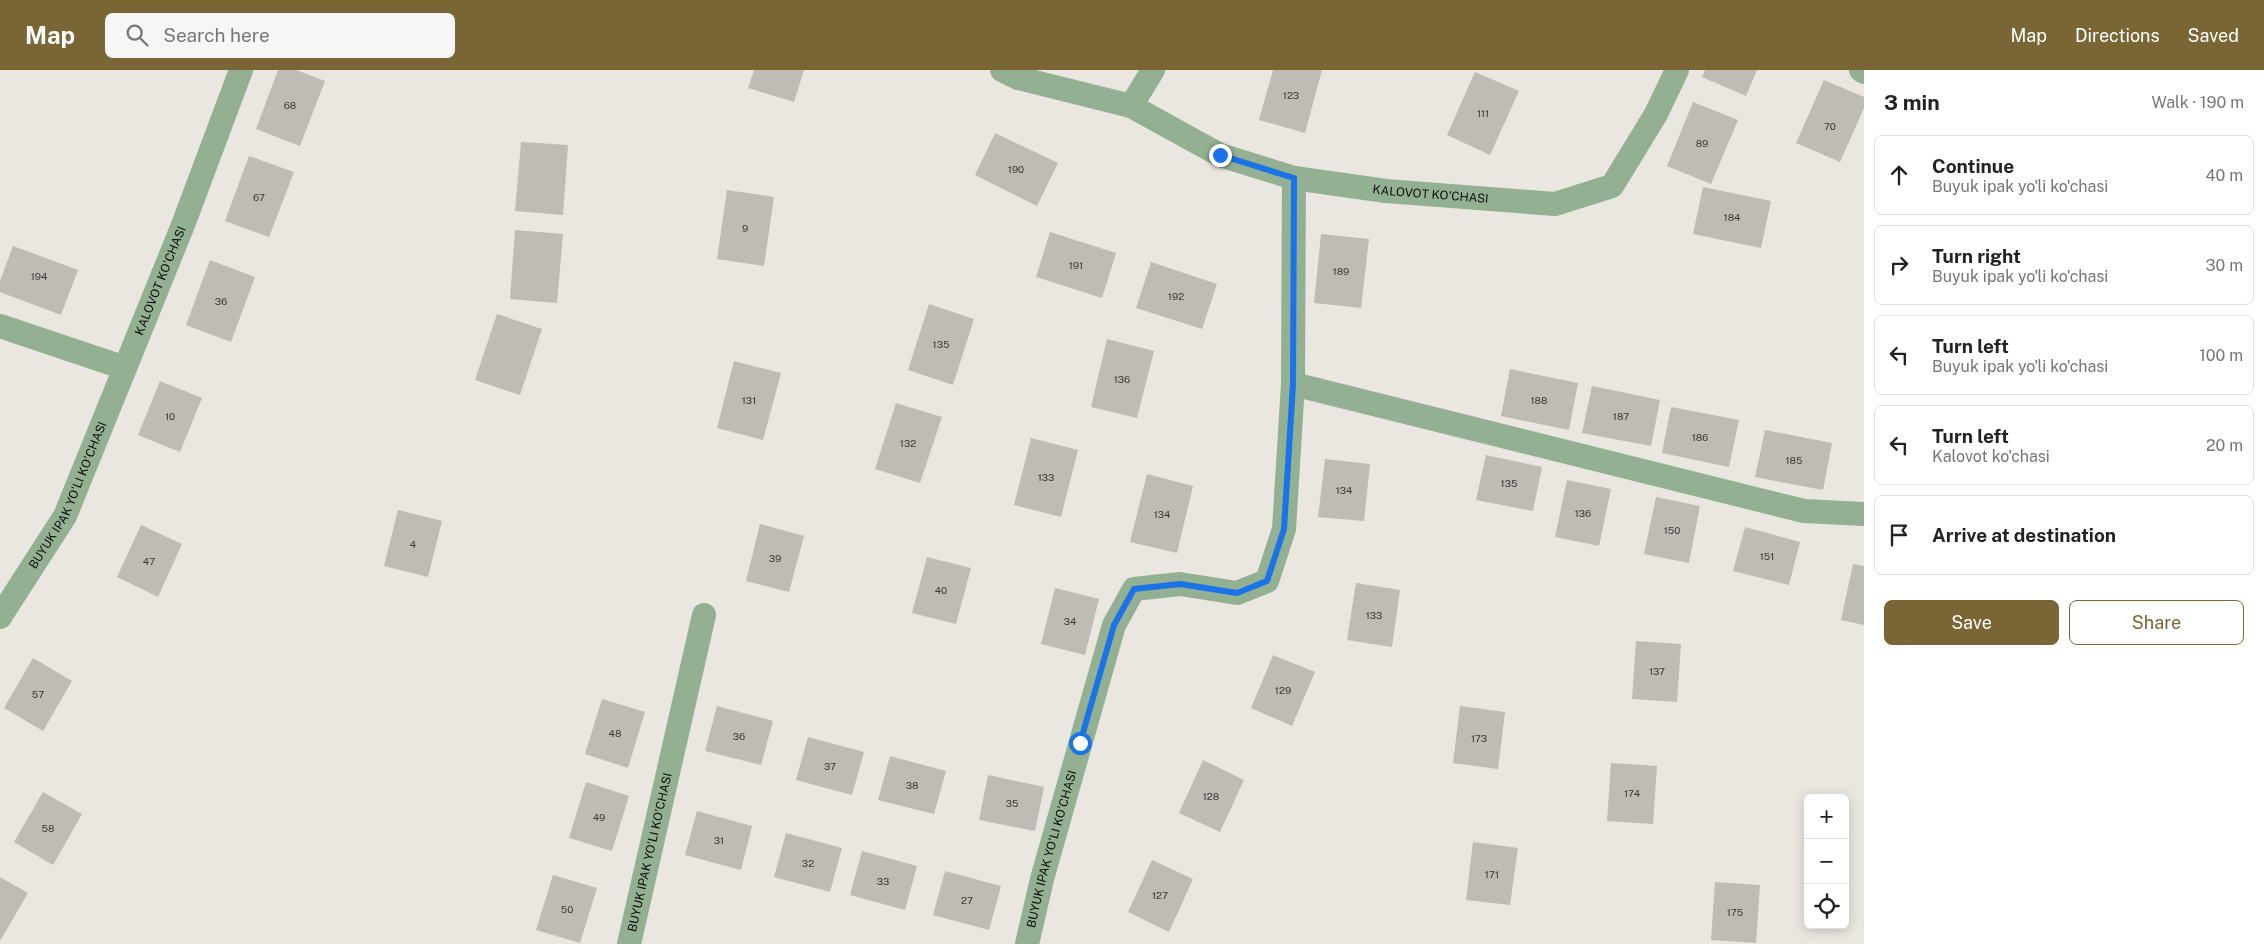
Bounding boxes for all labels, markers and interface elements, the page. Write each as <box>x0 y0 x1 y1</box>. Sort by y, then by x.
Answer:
search box <box>105 13 455 58</box>
text: Map <box>25 21 75 49</box>
icon: search <box>123 21 151 49</box>
text: Search here <box>163 24 270 46</box>
text: Map <box>2010 25 2047 46</box>
text: Directions <box>2075 25 2160 46</box>
text: Saved <box>2188 25 2239 46</box>
house number: 123 <box>1283 89 1299 101</box>
text: 3 min <box>1884 90 1940 115</box>
text: Walk · 190 m <box>2152 93 2244 112</box>
house number: 68 <box>284 99 296 111</box>
house number: 111 <box>1477 107 1489 119</box>
house number: 70 <box>1824 120 1836 132</box>
house number: 89 <box>1696 137 1708 149</box>
route end <box>1209 144 1232 167</box>
text: Continue <box>1932 155 2014 177</box>
icon: ahead <box>1885 161 1913 189</box>
house number: 190 <box>1008 163 1024 175</box>
text: 40 m <box>2205 166 2243 185</box>
text: Buyuk ipak yo'li ko'chasi <box>1932 177 2108 196</box>
street label: KALOVOT KO'CHASI <box>1372 182 1489 206</box>
house number: 67 <box>253 191 265 203</box>
house number: 184 <box>1724 211 1740 223</box>
house number: 9 <box>742 222 748 234</box>
street label: KALOVOT KO'CHASI <box>132 224 189 337</box>
text: Turn right <box>1932 245 2021 267</box>
icon: right <box>1885 251 1913 279</box>
text: 30 m <box>2206 256 2243 275</box>
house number: 191 <box>1069 259 1083 271</box>
house number: 189 <box>1333 265 1349 277</box>
text: Buyuk ipak yo'li ko'chasi <box>1932 267 2108 286</box>
house number: 194 <box>31 270 47 282</box>
house number: 192 <box>1168 290 1184 302</box>
house number: 36 <box>215 295 227 307</box>
text: Turn left <box>1932 335 2009 357</box>
house number: 135 <box>933 338 949 350</box>
icon: left <box>1885 341 1913 369</box>
text: 100 m <box>2199 346 2243 365</box>
text: Buyuk ipak yo'li ko'chasi <box>1932 357 2108 376</box>
house number: 136 <box>1114 373 1130 385</box>
house number: 131 <box>742 394 756 406</box>
house number: 188 <box>1531 394 1547 406</box>
house number: 10 <box>165 410 175 422</box>
house number: 187 <box>1613 410 1629 422</box>
street label: BUYUK IPAK YO'LI KO'CHASI <box>26 420 109 571</box>
text: Turn left <box>1932 425 2009 447</box>
house number: 186 <box>1692 431 1708 443</box>
icon: left <box>1885 431 1913 459</box>
text: 20 m <box>2206 436 2243 455</box>
house number: 132 <box>900 437 916 449</box>
text: Kalovot ko'chasi <box>1932 447 2050 466</box>
house number: 185 <box>1786 454 1802 466</box>
house number: 133 <box>1038 471 1054 483</box>
house number: 135 <box>1501 477 1517 489</box>
house number: 134 <box>1336 484 1352 496</box>
house number: 136 <box>1575 507 1591 519</box>
house number: 134 <box>1154 508 1170 520</box>
icon: arrive <box>1885 521 1913 549</box>
house number: 150 <box>1664 524 1680 536</box>
text: Arrive at destination <box>1932 524 2116 546</box>
house number: 4 <box>410 538 416 550</box>
house number: 151 <box>1760 550 1774 562</box>
house number: 39 <box>769 552 781 564</box>
house number: 47 <box>143 555 155 567</box>
house number: 40 <box>935 584 947 596</box>
button: Save <box>1884 600 2059 645</box>
button: Share <box>2069 600 2244 645</box>
house number: 133 <box>1366 609 1382 621</box>
house number: 34 <box>1064 615 1076 627</box>
house number: 137 <box>1649 665 1665 677</box>
house number: 129 <box>1275 684 1291 696</box>
house number: 57 <box>32 688 44 700</box>
house number: 48 <box>609 727 621 739</box>
house number: 36 <box>733 730 745 742</box>
route start <box>1069 732 1092 755</box>
house number: 173 <box>1471 732 1487 744</box>
house number: 37 <box>824 760 836 772</box>
street label: BUYUK IPAK YO'LI KO'CHASI <box>1024 769 1079 929</box>
street label: BUYUK IPAK YO'LI KO'CHASI <box>625 772 675 933</box>
house number: 38 <box>906 779 918 791</box>
house number: 174 <box>1624 787 1640 799</box>
house number: 128 <box>1203 790 1219 802</box>
map controls <box>1804 794 1849 929</box>
button: + <box>1804 794 1849 839</box>
house number: 35 <box>1006 797 1018 809</box>
house number: 49 <box>593 811 605 823</box>
house number: 58 <box>42 822 54 834</box>
house number: 31 <box>714 834 724 846</box>
button: − <box>1804 839 1849 884</box>
house number: 32 <box>802 857 814 869</box>
house number: 171 <box>1485 868 1499 880</box>
house number: 33 <box>877 875 889 887</box>
button: locate <box>1804 884 1849 929</box>
house number: 127 <box>1152 889 1168 901</box>
house number: 27 <box>961 894 973 906</box>
house number: 50 <box>561 903 573 915</box>
house number: 175 <box>1727 906 1743 918</box>

